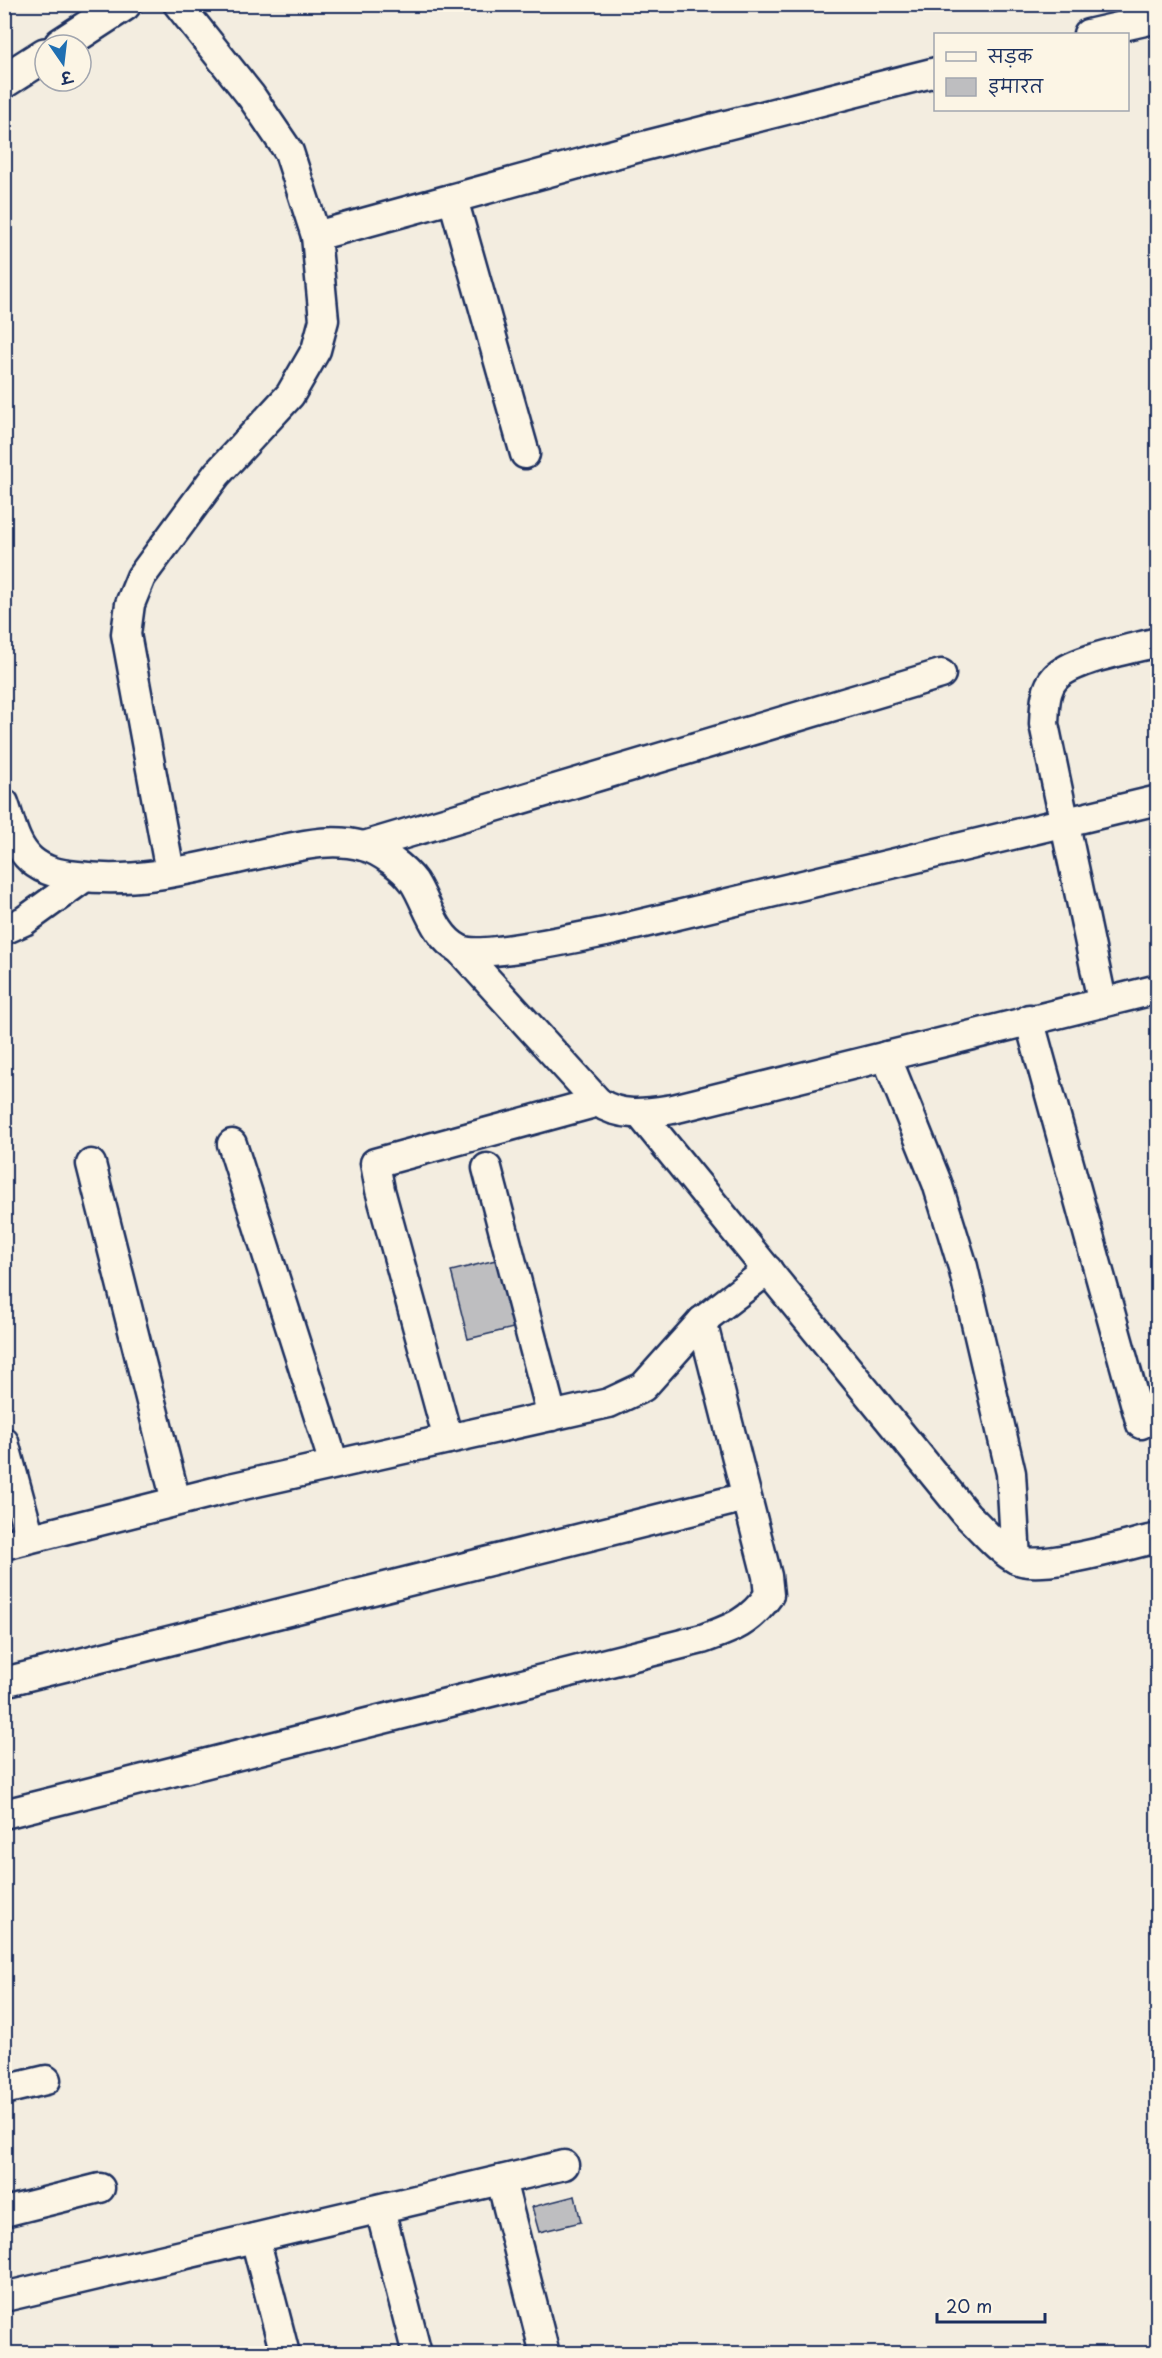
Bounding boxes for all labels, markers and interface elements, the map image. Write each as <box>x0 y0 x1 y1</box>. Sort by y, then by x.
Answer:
north arrow <box>33 33 93 93</box>
legend <box>934 33 1129 111</box>
text: सड़क <box>987 42 1033 69</box>
text: उ <box>57 65 77 92</box>
text: इमारत <box>988 72 1044 99</box>
scale bar <box>937 2286 1045 2324</box>
text: 20 m <box>946 2292 992 2319</box>

